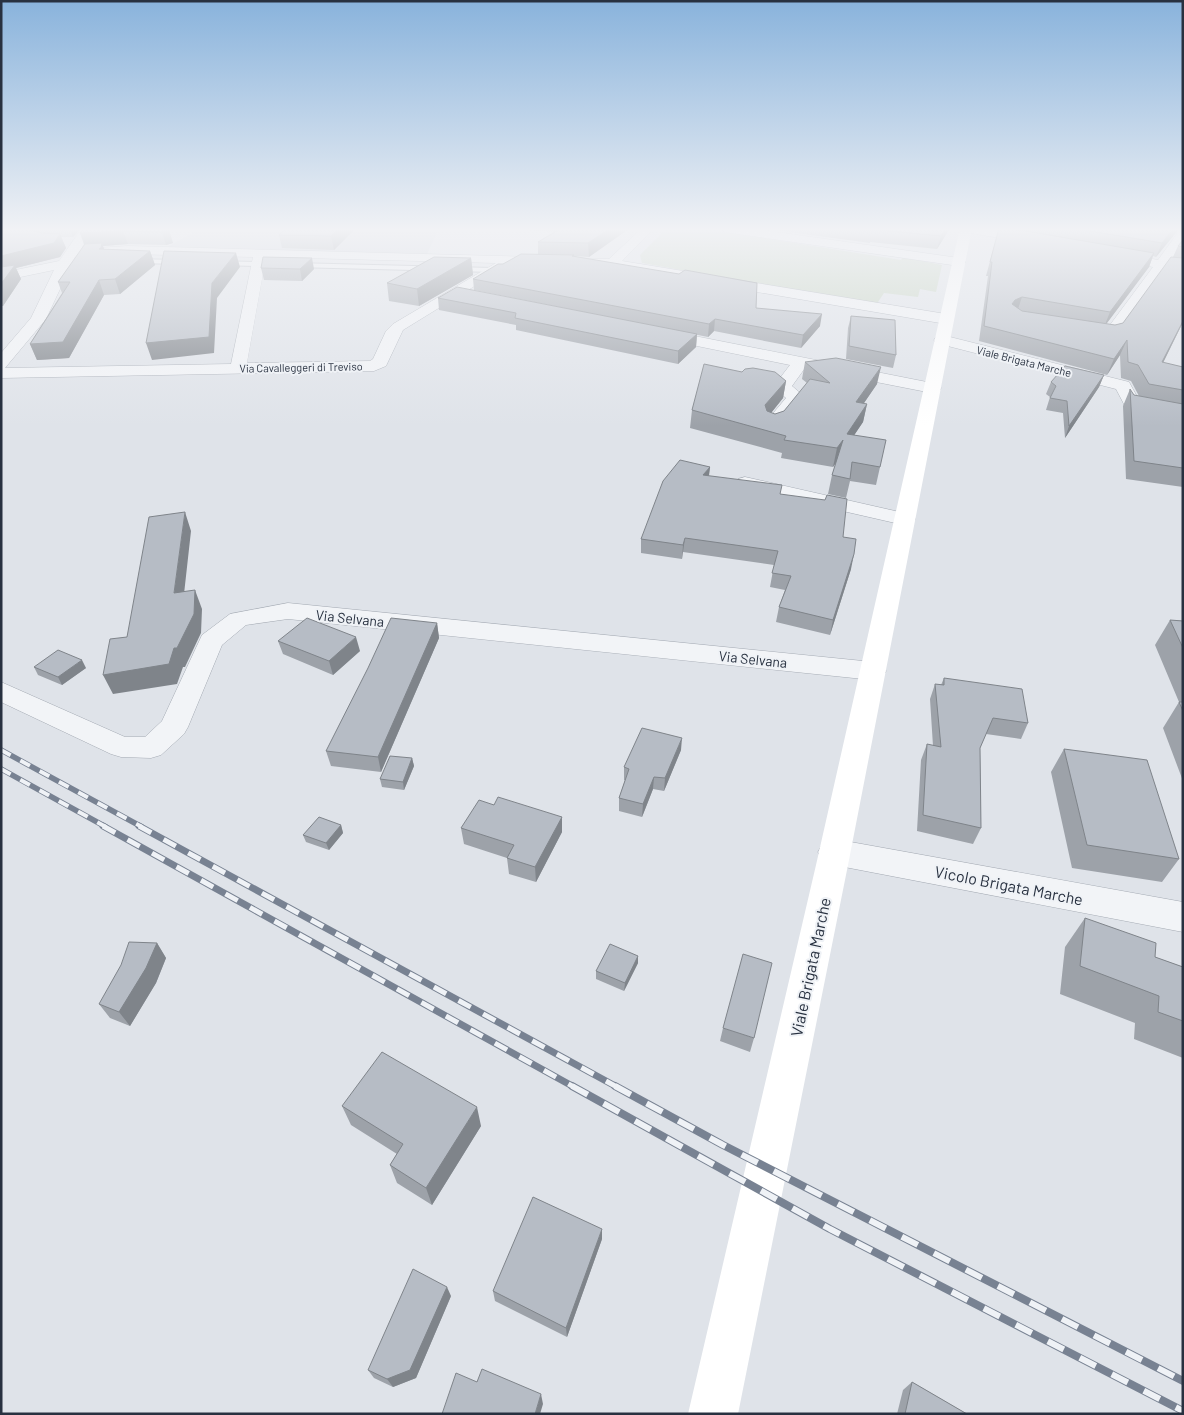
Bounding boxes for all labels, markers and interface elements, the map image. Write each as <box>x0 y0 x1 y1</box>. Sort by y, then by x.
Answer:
street label: Viale Brigata Marche <box>975 343 1073 379</box>
street label: Via Cavalleggeri di Treviso <box>239 359 363 375</box>
street label: Via Selvana <box>315 606 385 630</box>
street label: Via Selvana <box>718 647 788 671</box>
street label: Vicolo Brigata Marche <box>933 861 1085 909</box>
street label: Viale Brigata Marche <box>786 896 834 1038</box>

